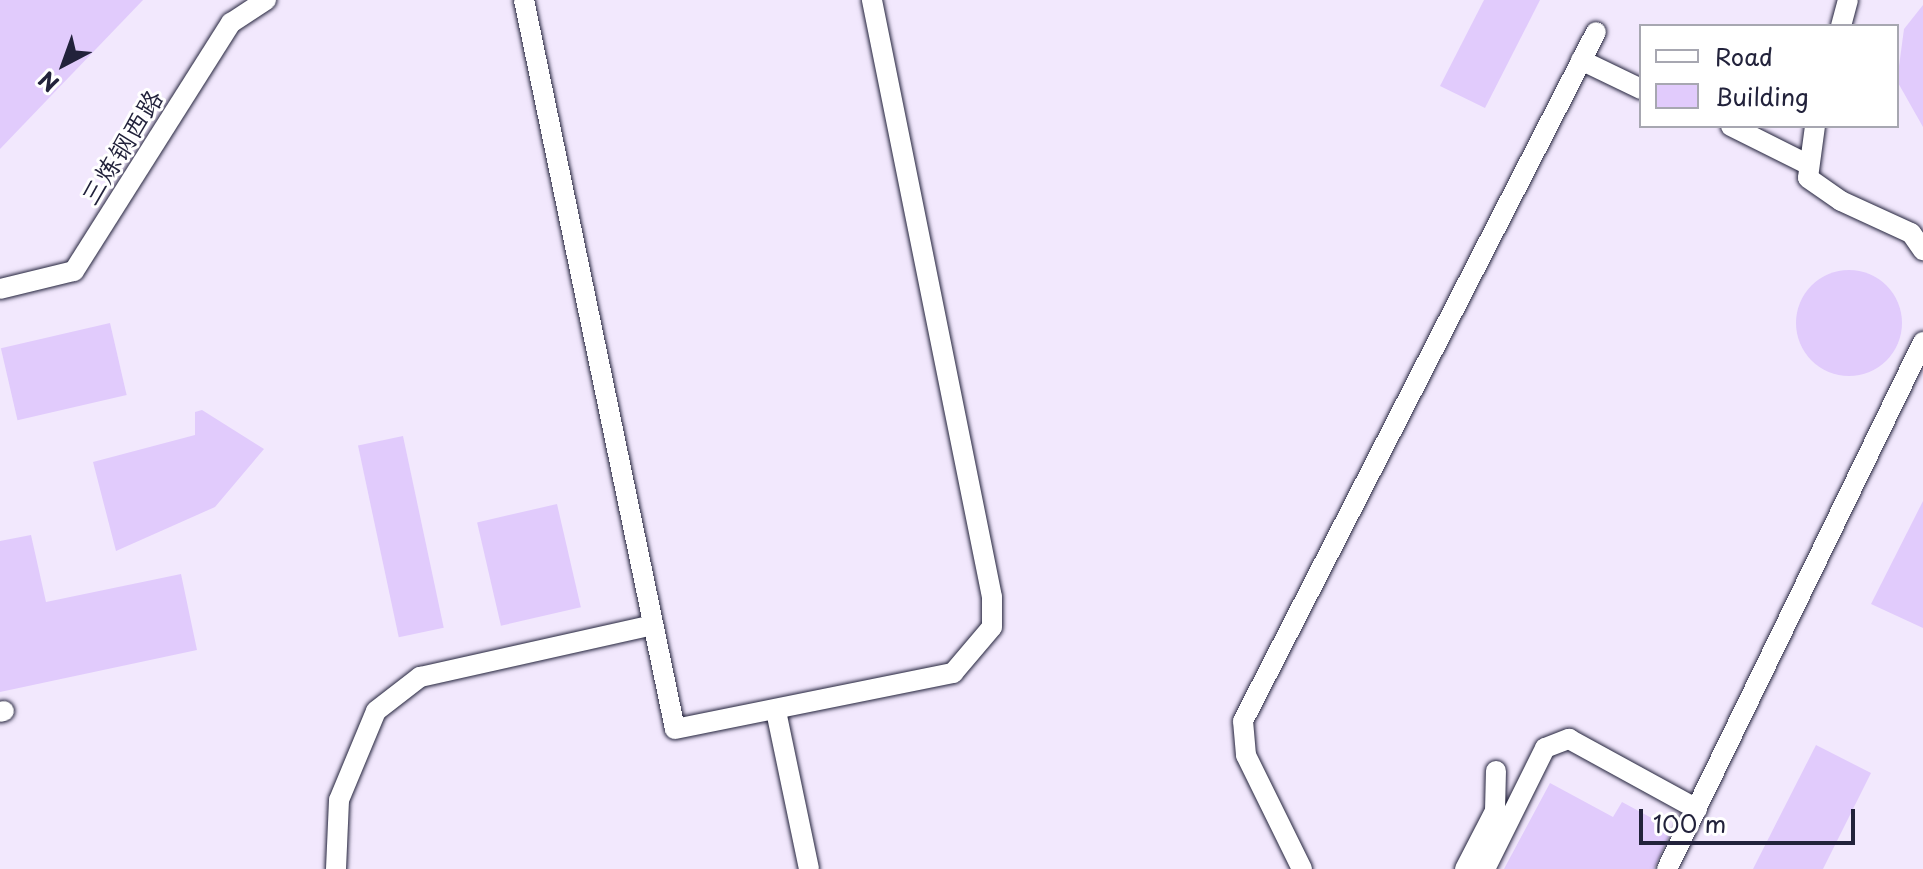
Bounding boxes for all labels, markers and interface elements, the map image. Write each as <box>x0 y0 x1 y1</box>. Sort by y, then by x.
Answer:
north arrow <box>24 24 104 104</box>
legend <box>1639 24 1899 128</box>
text: Road <box>1715 38 1773 74</box>
text: N <box>31 64 65 101</box>
text: Building <box>1715 78 1809 114</box>
street label: 三炼钢西路 <box>73 84 169 210</box>
scale bar <box>1643 793 1859 843</box>
text: 100 m <box>1653 805 1726 841</box>

